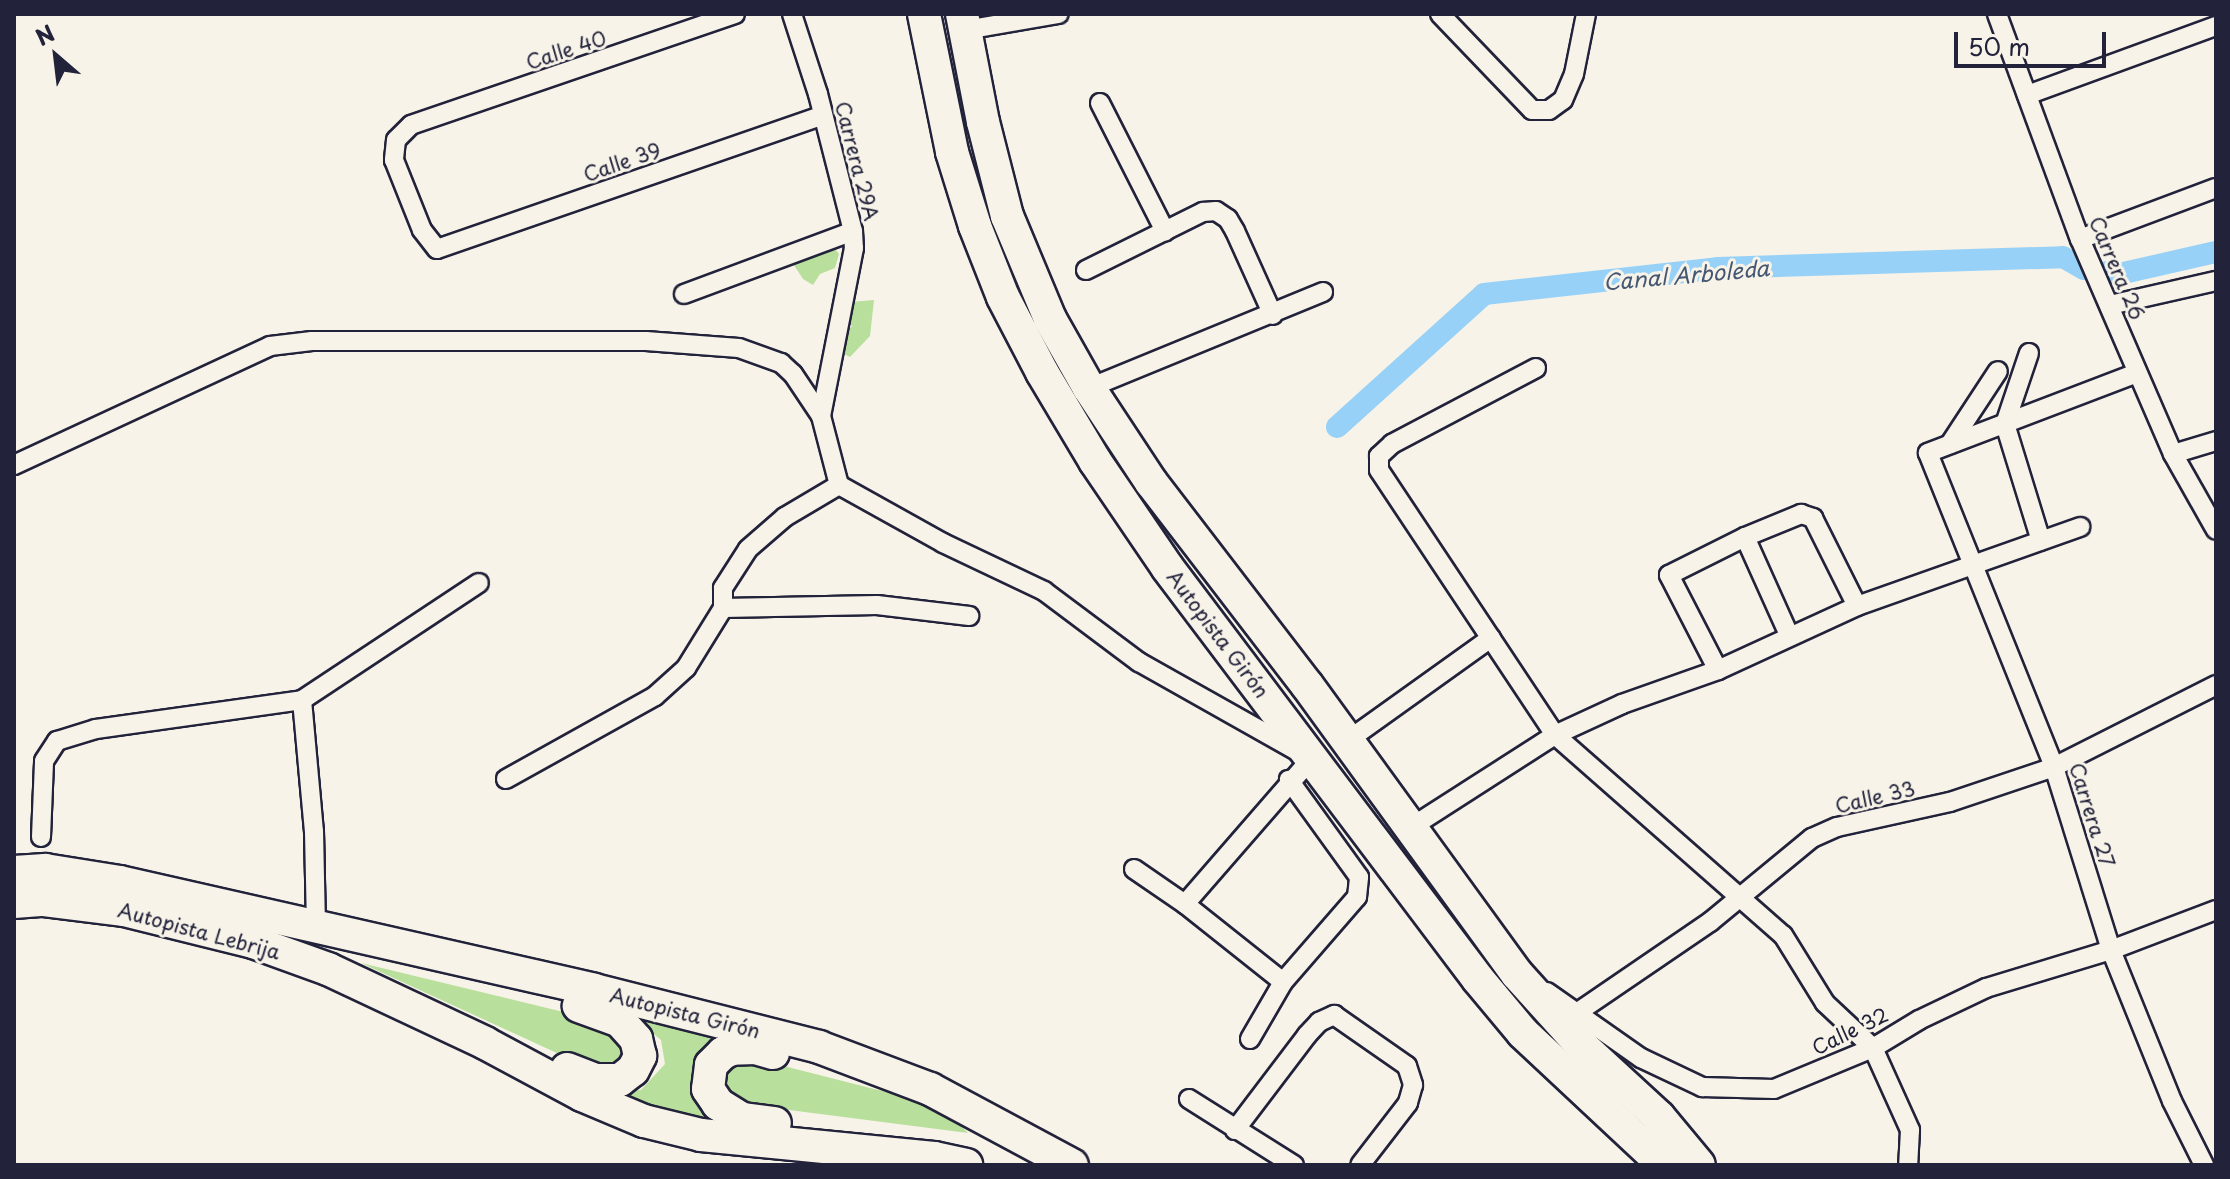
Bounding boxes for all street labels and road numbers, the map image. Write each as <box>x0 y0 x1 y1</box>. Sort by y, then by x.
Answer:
street label: Calle 40 <box>523 26 609 74</box>
street label: Carrera 29A <box>830 98 884 224</box>
street label: Calle 39 <box>580 138 664 186</box>
street label: Carrera 26 <box>2084 212 2150 324</box>
street label: Autopista Girón <box>1162 565 1274 703</box>
street label: Carrera 27 <box>2065 760 2119 870</box>
street label: Calle 33 <box>1833 776 1917 818</box>
street label: Autopista Lebrija <box>116 898 282 964</box>
street label: Autopista Girón <box>607 983 763 1043</box>
street label: Calle 32 <box>1808 1002 1892 1060</box>

